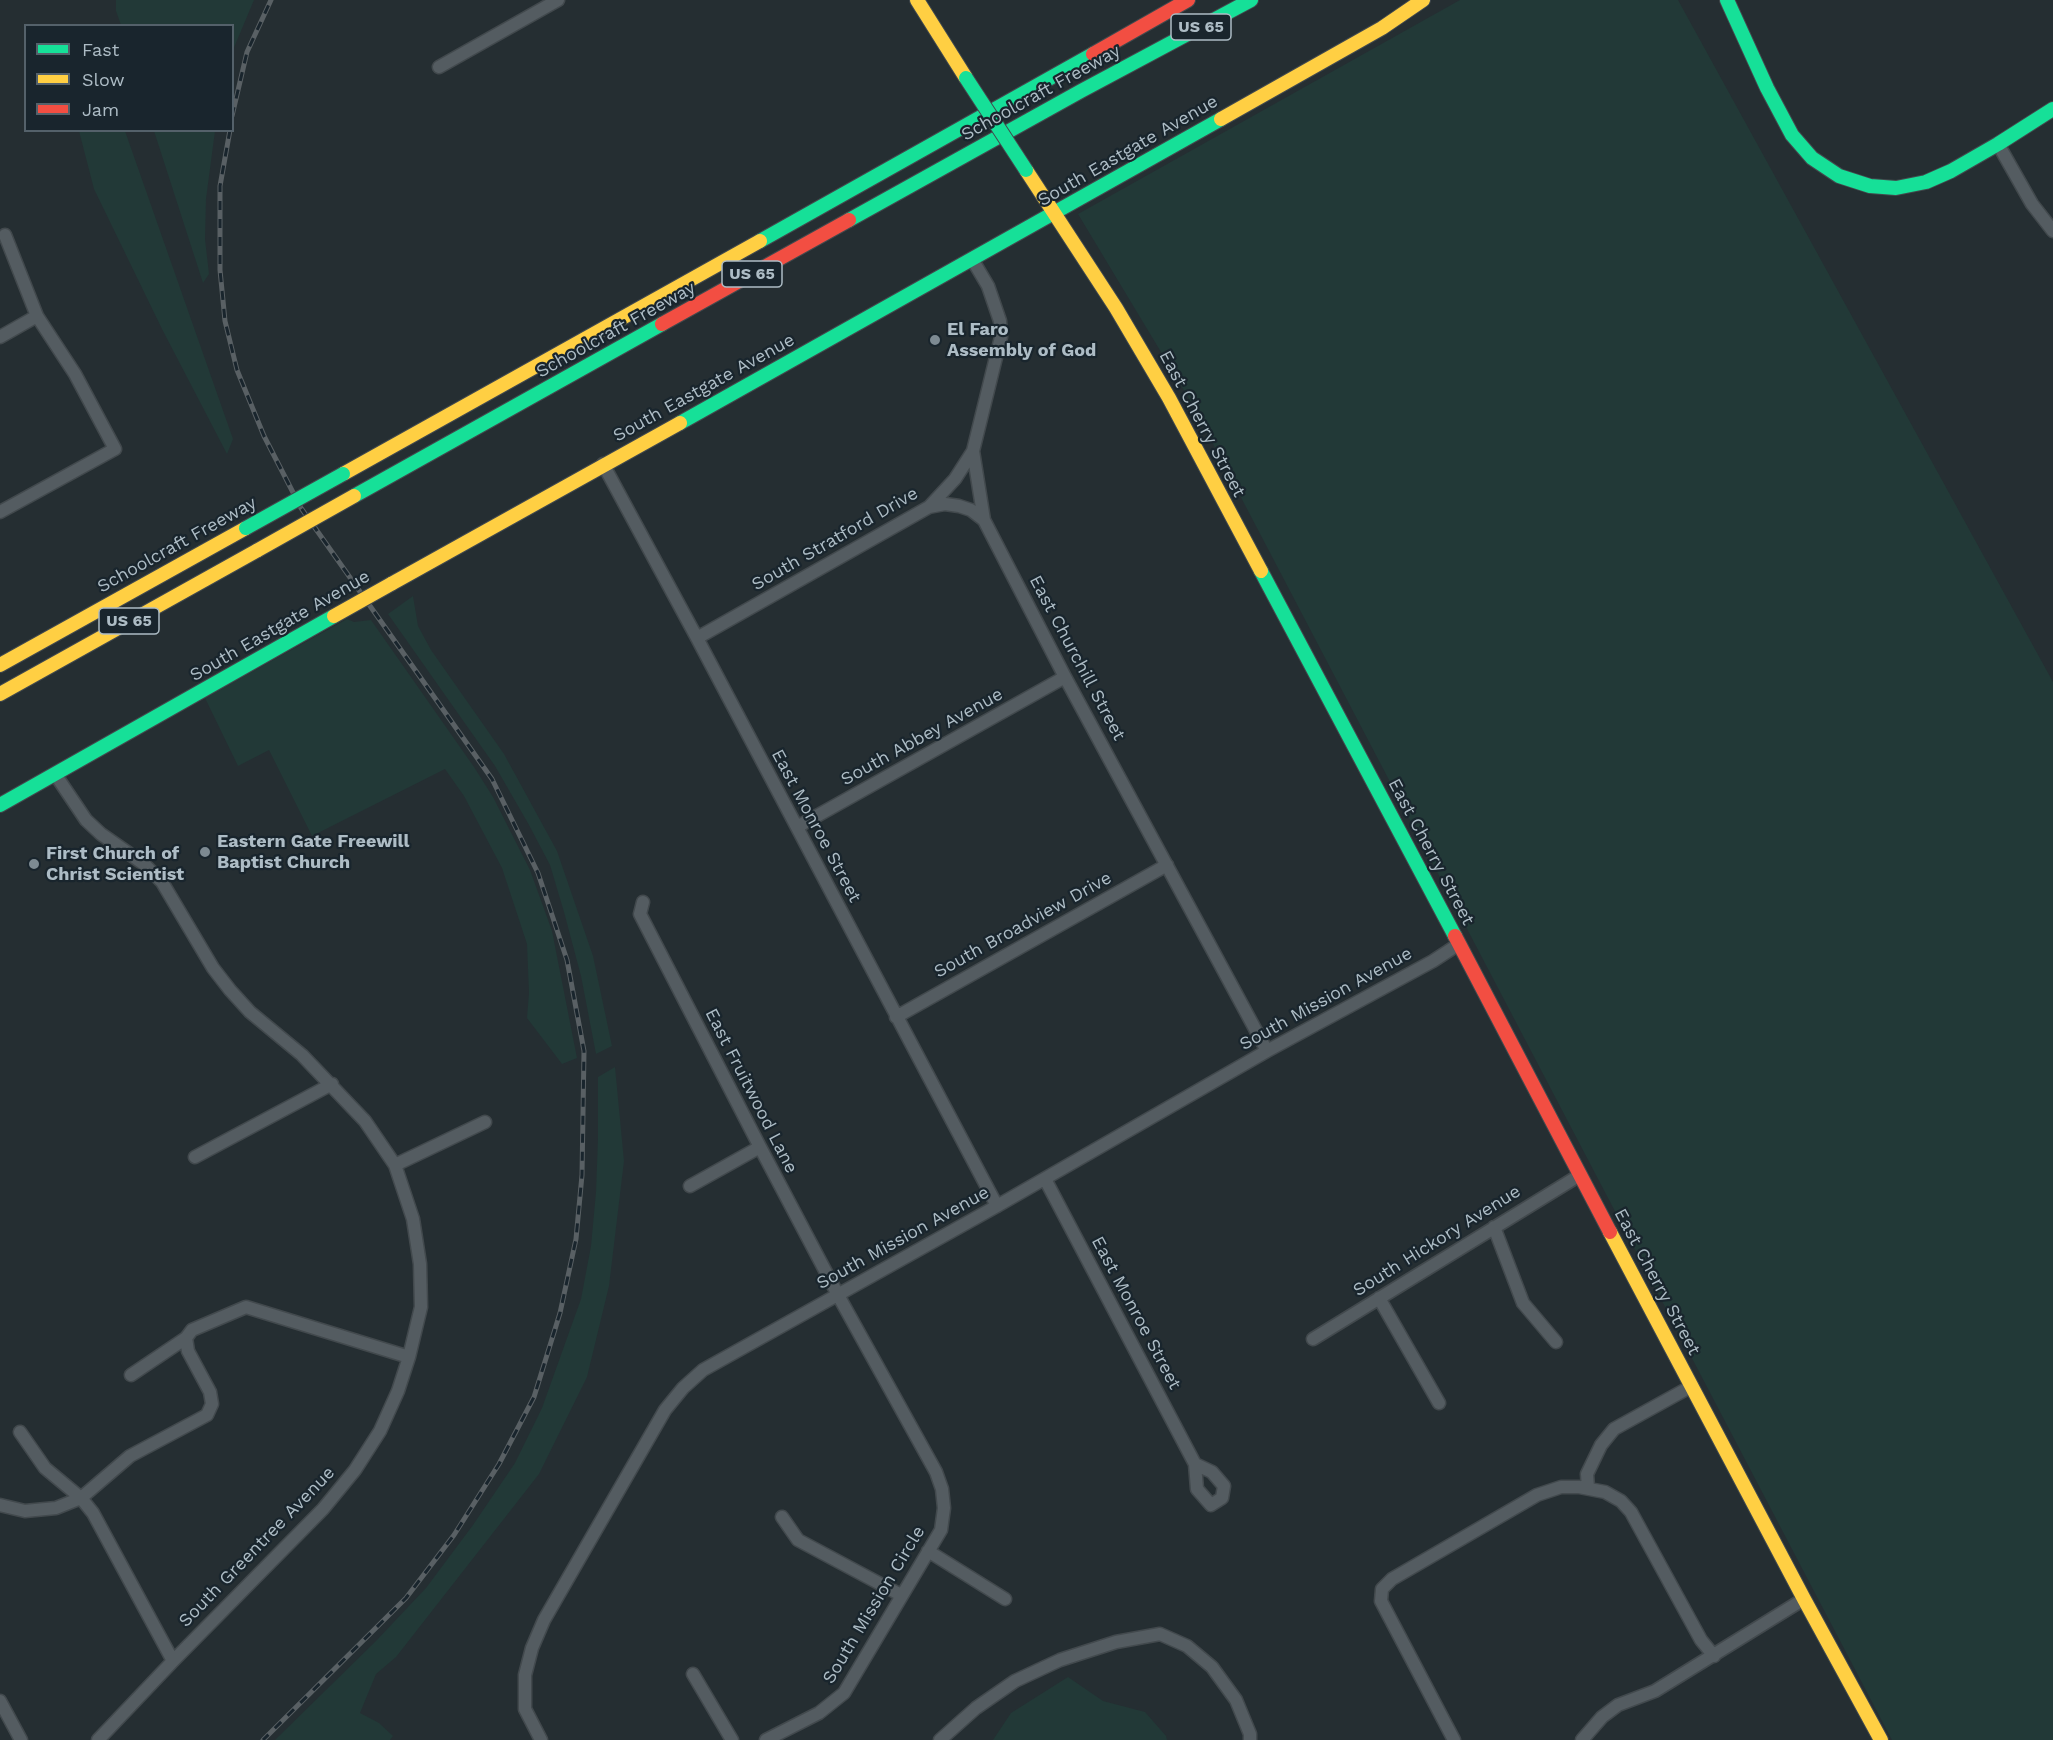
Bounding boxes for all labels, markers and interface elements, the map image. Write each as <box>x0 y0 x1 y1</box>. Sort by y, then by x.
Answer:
road number: US 65 <box>1171 14 1231 40</box>
legend <box>24 24 234 132</box>
text: Fast <box>82 39 119 60</box>
street label: Schoolcraft Freeway <box>958 40 1124 146</box>
text: Slow <box>82 69 125 90</box>
street label: South Eastgate Avenue <box>1034 91 1222 211</box>
text: Jam <box>82 99 119 120</box>
road number: US 65 <box>722 261 782 287</box>
street label: Schoolcraft Freeway <box>533 277 699 383</box>
place label: El Faro Assembly of God <box>947 319 1096 362</box>
street label: South Eastgate Avenue <box>610 329 798 447</box>
marker: El Faro Assembly of God <box>928 333 942 347</box>
street label: East Cherry Street <box>1154 347 1250 501</box>
street label: South Stratford Drive <box>748 483 922 595</box>
street label: Schoolcraft Freeway <box>94 492 260 598</box>
street label: South Eastgate Avenue <box>186 566 374 686</box>
street label: East Churchill Street <box>1024 572 1130 744</box>
road number: US 65 <box>99 608 159 634</box>
street label: South Abbey Avenue <box>837 683 1007 791</box>
street label: East Monroe Street <box>766 746 866 906</box>
street label: East Cherry Street <box>1383 775 1479 929</box>
place label: Eastern Gate Freewill Baptist Church <box>217 831 409 874</box>
place label: First Church of Christ Scientist <box>46 843 184 886</box>
marker: Eastern Gate Freewill Baptist Church <box>198 845 212 859</box>
marker: First Church of Christ Scientist <box>27 857 41 871</box>
street label: South Broadview Drive <box>930 867 1116 983</box>
street label: South Mission Avenue <box>1236 943 1416 1055</box>
street label: East Fruitwood Lane <box>700 1005 802 1177</box>
street label: South Hickory Avenue <box>1349 1181 1525 1301</box>
street label: South Mission Avenue <box>813 1182 993 1294</box>
street label: East Cherry Street <box>1609 1205 1705 1359</box>
street label: East Monroe Street <box>1086 1233 1186 1393</box>
street label: South Greentree Avenue <box>174 1462 340 1632</box>
street label: South Mission Circle <box>818 1522 930 1688</box>

